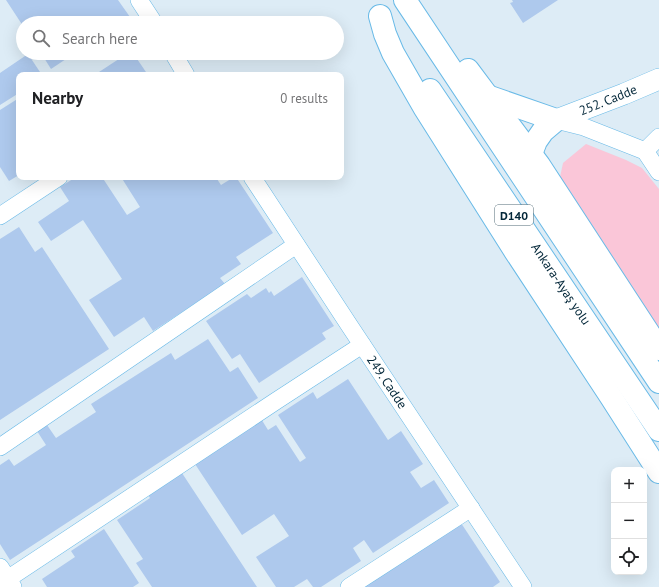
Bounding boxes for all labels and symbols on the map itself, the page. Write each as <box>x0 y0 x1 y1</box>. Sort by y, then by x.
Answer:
street label: 252. Cadde <box>577 81 639 119</box>
road number: D140 <box>495 205 533 225</box>
street label: Ankara-Ayaş yolu <box>527 240 595 328</box>
street label: 249. Cadde <box>363 352 411 412</box>

